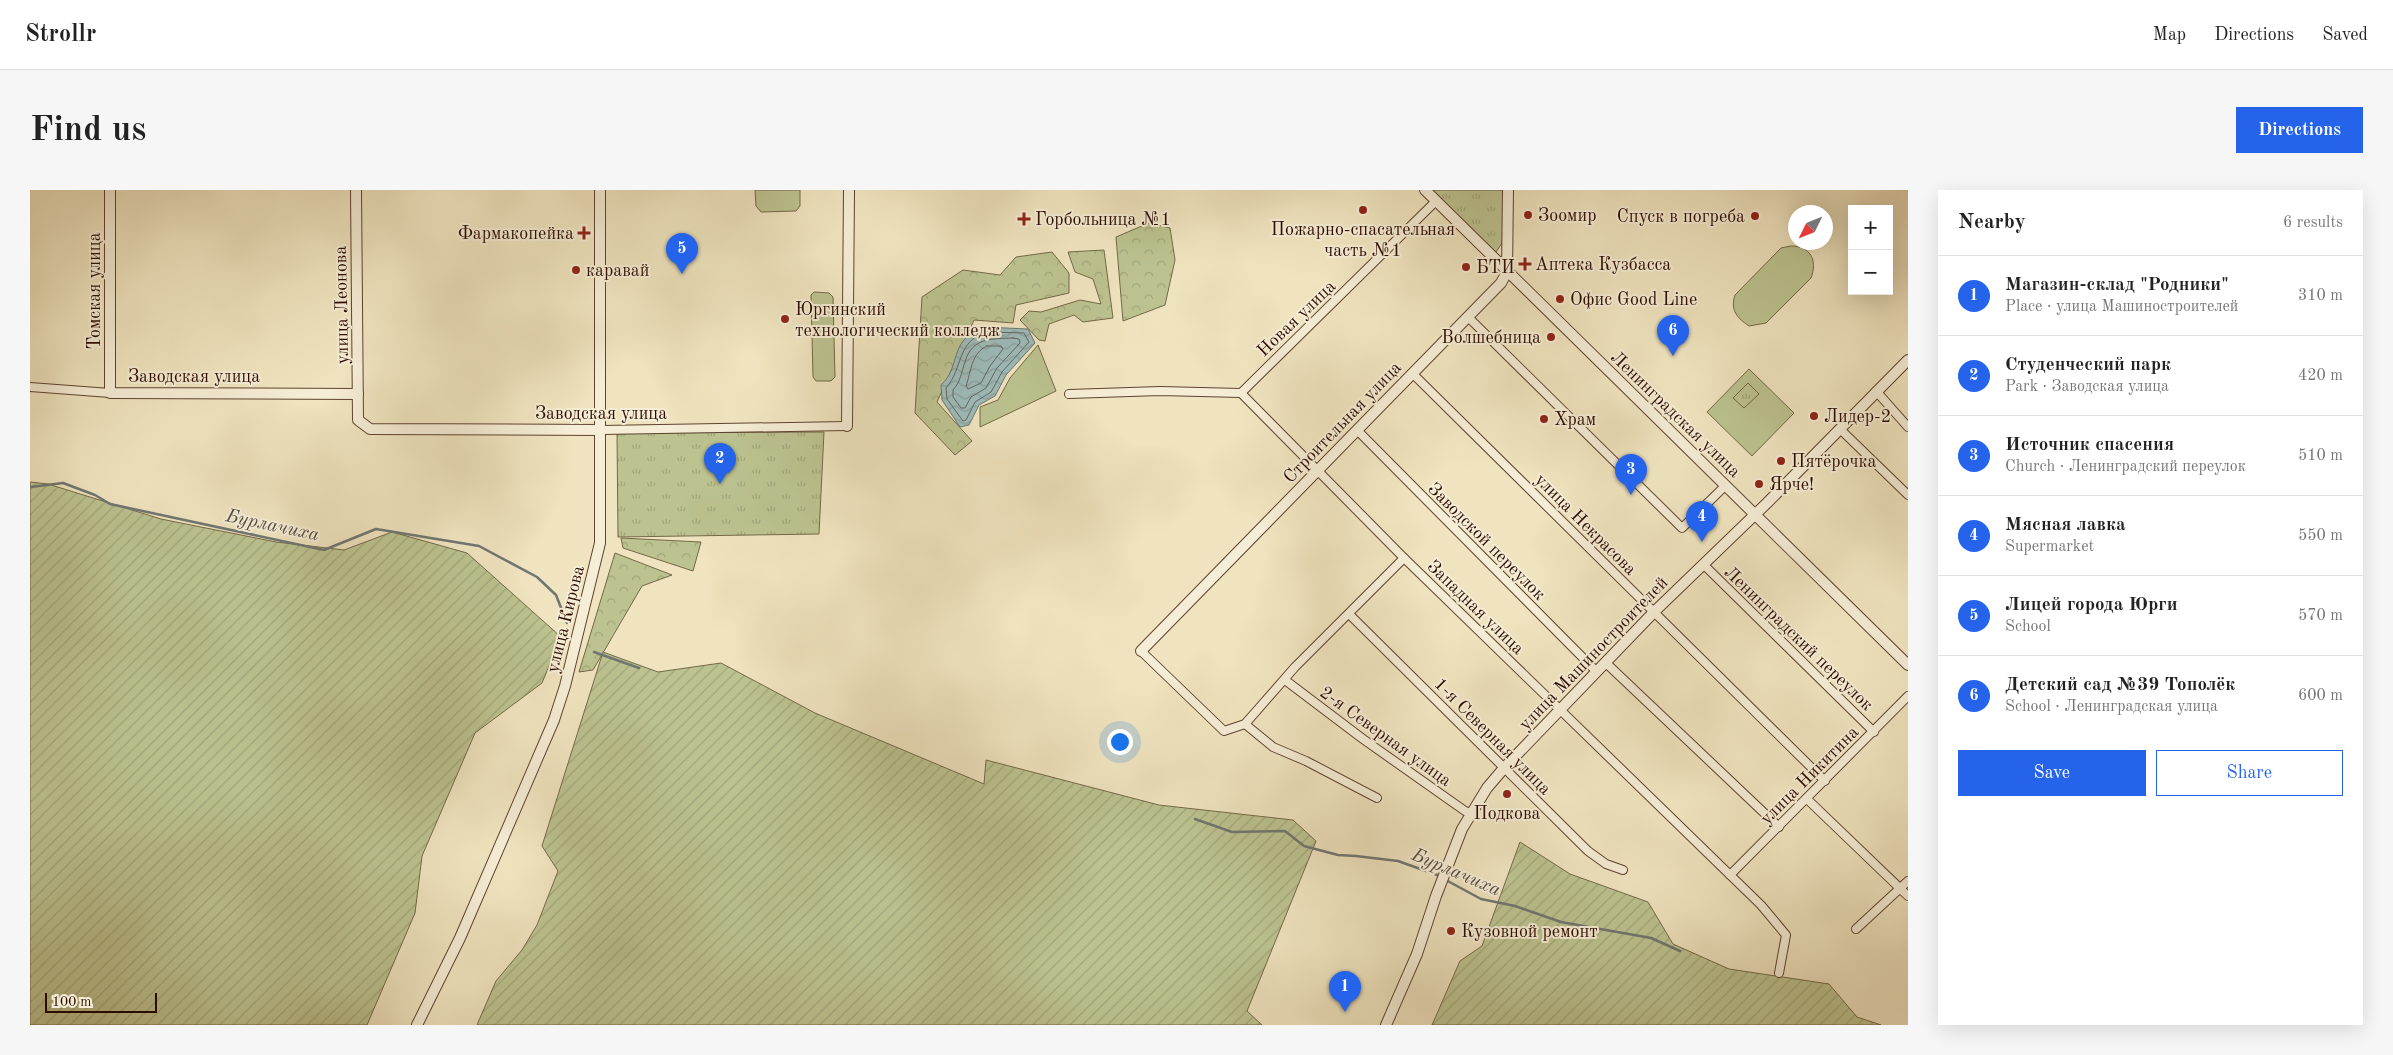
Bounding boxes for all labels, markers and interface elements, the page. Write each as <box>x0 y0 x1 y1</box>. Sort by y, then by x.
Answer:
text: Strollr <box>25 23 96 47</box>
text: Map <box>2153 26 2186 44</box>
text: Directions <box>2214 26 2294 44</box>
text: Saved <box>2322 26 2368 44</box>
button: Directions <box>2236 107 2363 153</box>
text: Find us <box>30 113 146 148</box>
marker: Пожарно-спасательная часть №1 <box>1357 204 1369 216</box>
north arrow <box>1788 205 1833 250</box>
map controls <box>1848 205 1893 295</box>
button: + <box>1848 205 1893 250</box>
place label: Зоомир <box>1538 207 1596 225</box>
place label: Спуск в погреба <box>1617 208 1745 226</box>
marker: Зоомир <box>1522 209 1534 221</box>
marker: Спуск в погреба <box>1749 210 1761 222</box>
place label: Горбольница №1 <box>1035 211 1171 229</box>
marker: Горбольница №1 <box>1017 212 1031 226</box>
text: Nearby <box>1958 212 2026 233</box>
text: 6 results <box>2283 215 2343 231</box>
place label: Пожарно-спасательная часть №1 <box>1271 221 1455 260</box>
place label: Фармакопейка <box>458 225 574 243</box>
marker: Фармакопейка <box>578 227 590 239</box>
street label: Томская улица <box>86 232 104 350</box>
pin: 5 <box>666 233 698 274</box>
street label: улица Леонова <box>332 245 352 364</box>
button: − <box>1848 250 1893 295</box>
place label: Аптека Кузбасса <box>1535 256 1671 274</box>
marker: Аптека Кузбасса <box>1519 258 1531 270</box>
place label: БТИ <box>1476 259 1515 277</box>
marker: БТИ <box>1460 261 1472 273</box>
place label: каравай <box>586 262 649 280</box>
marker: каравай <box>570 264 582 276</box>
text: Магазин-склад "Родники" <box>2005 276 2229 295</box>
street label: Новая улица <box>1254 277 1339 360</box>
text: 1 <box>1969 288 1979 304</box>
text: 310 m <box>2298 288 2343 304</box>
place label: Офис Good Line <box>1570 291 1697 310</box>
marker: Офис Good Line <box>1554 293 1566 305</box>
text: Place · улица Машиностроителей <box>2005 299 2238 315</box>
place label: Юргинский технологический колледж <box>795 301 1000 340</box>
marker: Юргинский технологический колледж <box>779 313 791 325</box>
pin: 6 <box>1657 315 1689 356</box>
place label: Волшебница <box>1441 329 1541 347</box>
marker: Волшебница <box>1545 331 1557 343</box>
street label: Ленинградская улица <box>1607 348 1744 481</box>
text: Студенческий парк <box>2005 356 2171 375</box>
street label: Строительная улица <box>1280 358 1405 487</box>
street label: Заводская улица <box>128 368 260 386</box>
text: 2 <box>1969 368 1979 384</box>
text: 420 m <box>2298 368 2343 384</box>
text: Park · Заводская улица <box>2005 379 2169 395</box>
street label: Заводская улица <box>535 405 667 423</box>
place label: Лидер-2 <box>1824 408 1891 426</box>
marker: Лидер-2 <box>1808 410 1820 422</box>
place label: Храм <box>1554 411 1596 429</box>
marker: Храм <box>1538 413 1550 425</box>
text: Источник спасения <box>2005 436 2174 455</box>
pin: 2 <box>704 443 736 484</box>
text: 3 <box>1969 448 1979 464</box>
text: 510 m <box>2298 448 2343 464</box>
place label: Пятёрочка <box>1791 453 1877 471</box>
pin: 3 <box>1615 454 1647 495</box>
marker: Пятёрочка <box>1775 455 1787 467</box>
text: Church · Ленинградский переулок <box>2005 459 2246 475</box>
street label: улица Некрасова <box>1531 471 1640 579</box>
place label: Ярче! <box>1769 476 1814 494</box>
marker: Ярче! <box>1753 478 1765 490</box>
street label: Заводской переулок <box>1424 480 1548 604</box>
pin: 4 <box>1686 501 1718 542</box>
water label: Бурлачиха <box>223 507 321 546</box>
text: Мясная лавка <box>2005 516 2126 535</box>
text: 4 <box>1969 528 1979 544</box>
text: 550 m <box>2298 528 2343 544</box>
text: Supermarket <box>2005 539 2094 555</box>
street label: Западная улица <box>1423 557 1527 658</box>
street label: Ленинградский переулок <box>1720 563 1876 714</box>
street label: улица Кирова <box>544 564 588 675</box>
street label: улица Машиностроителей <box>1516 574 1672 734</box>
text: Лицей города Юрги <box>2005 596 2178 615</box>
text: 5 <box>1969 608 1979 624</box>
text: 570 m <box>2298 608 2343 624</box>
text: School <box>2005 619 2051 635</box>
street label: 1-я Северная улица <box>1430 675 1554 799</box>
text: Детский сад №39 Тополёк <box>2005 676 2235 695</box>
street label: 2-я Северная улица <box>1316 683 1454 790</box>
text: 6 <box>1969 688 1979 704</box>
text: 600 m <box>2298 688 2343 704</box>
text: School · Ленинградская улица <box>2005 699 2218 715</box>
street label: улица Никитина <box>1757 723 1862 828</box>
your location <box>1107 729 1133 755</box>
button: Save <box>1958 750 2146 796</box>
button: Share <box>2156 750 2343 796</box>
marker: Подкова <box>1501 788 1513 800</box>
place label: Подкова <box>1474 805 1541 823</box>
water label: Бурлачиха <box>1408 846 1503 901</box>
place label: Кузовной ремонт <box>1461 923 1598 941</box>
marker: Кузовной ремонт <box>1445 925 1457 937</box>
pin: 1 <box>1329 971 1361 1012</box>
scale bar <box>45 990 158 1013</box>
text: 100 m <box>52 995 91 1009</box>

